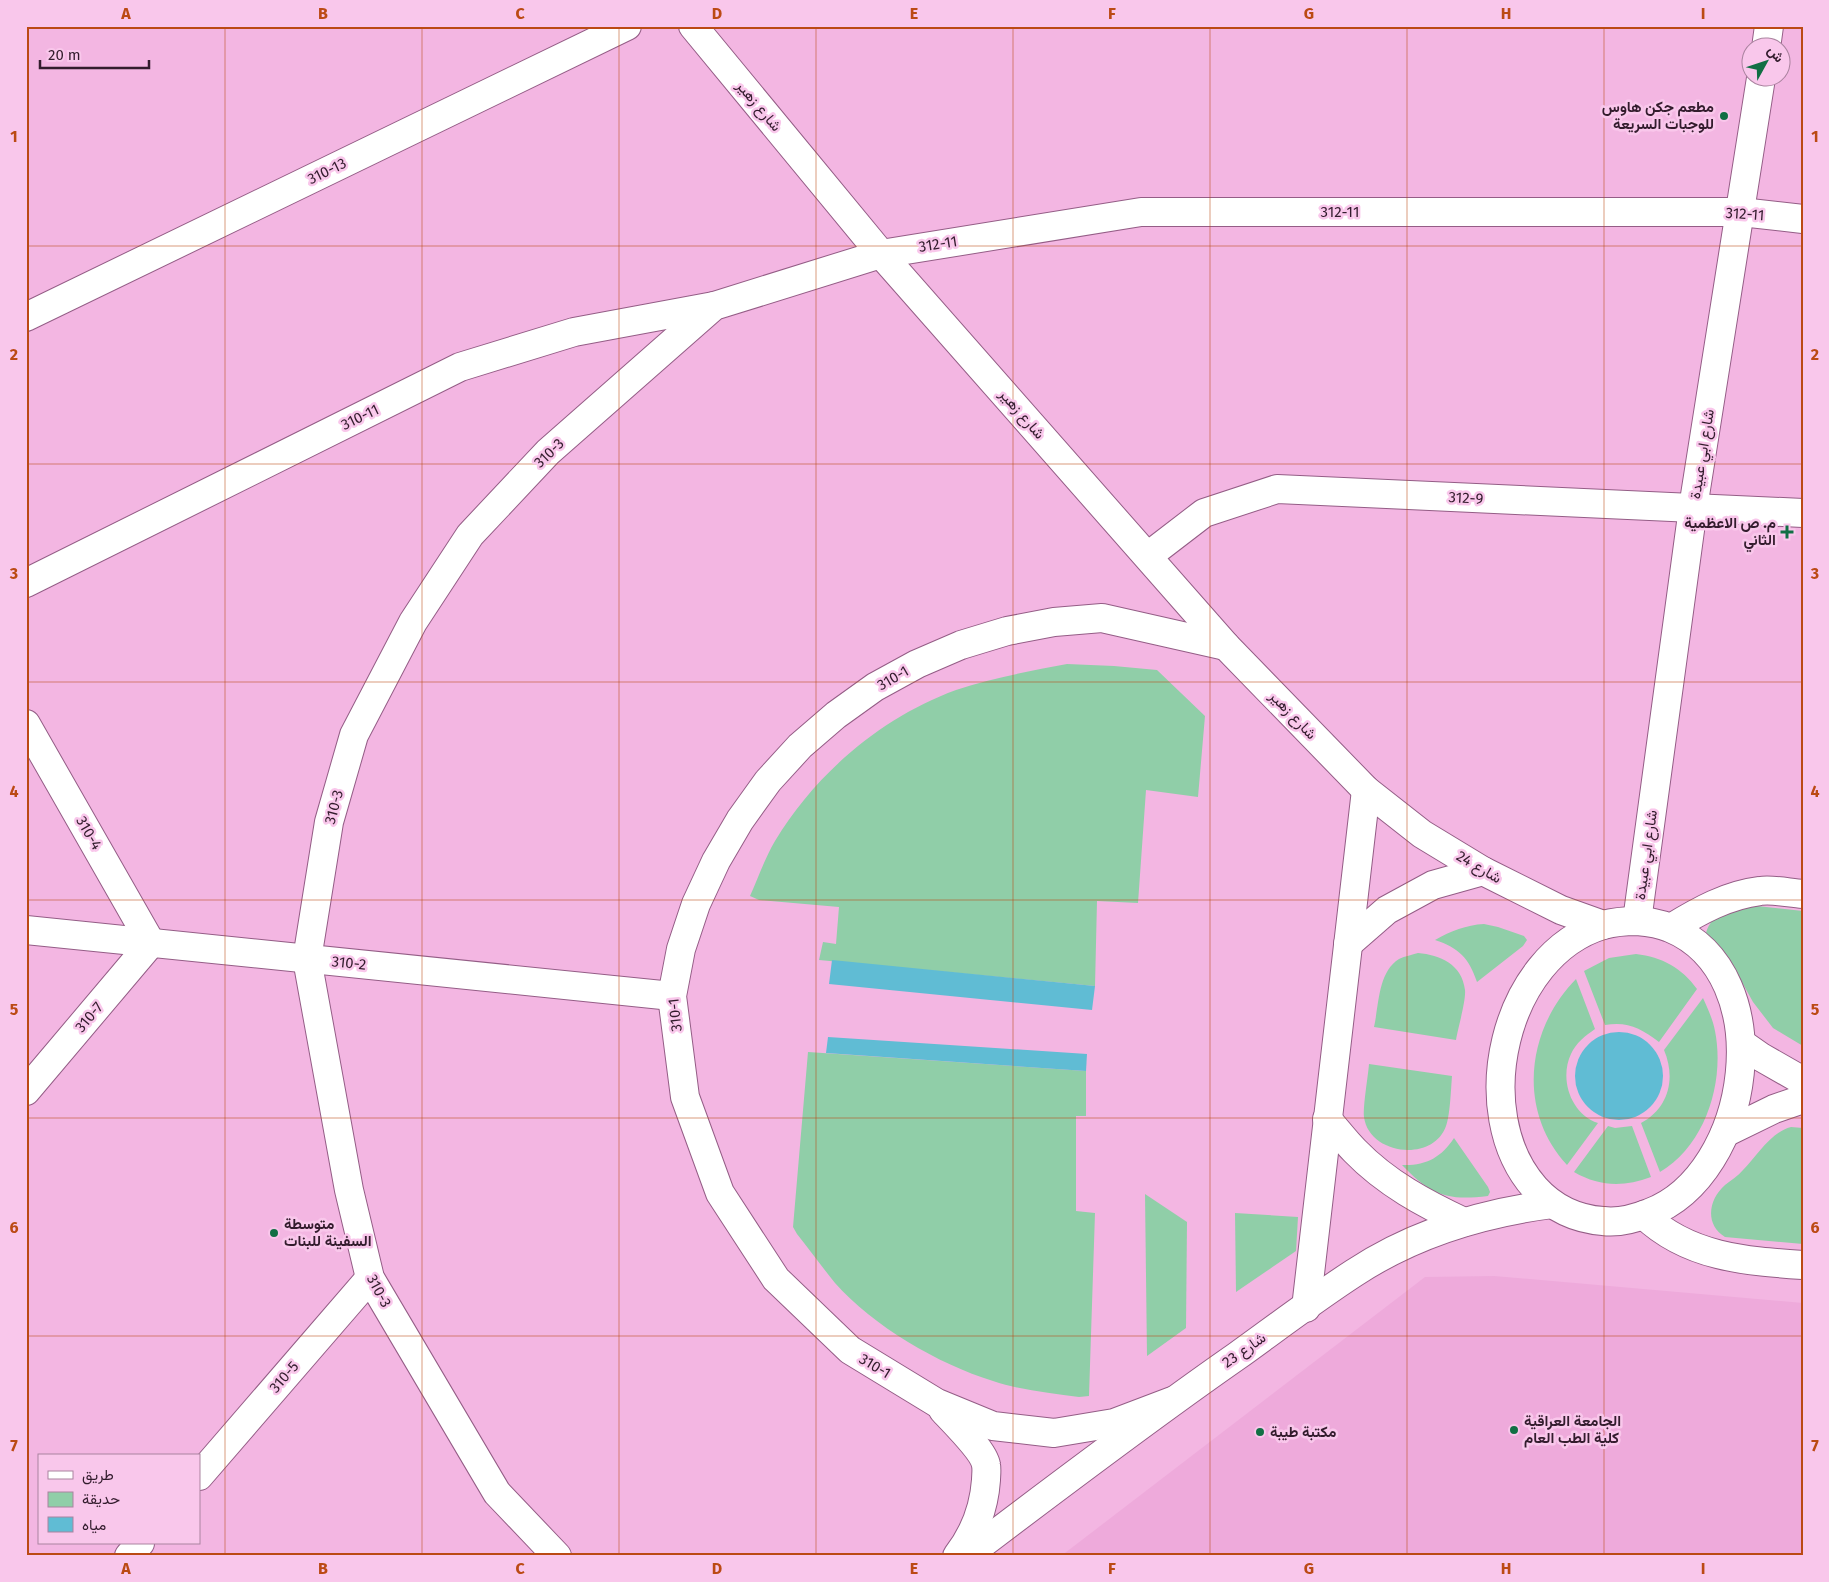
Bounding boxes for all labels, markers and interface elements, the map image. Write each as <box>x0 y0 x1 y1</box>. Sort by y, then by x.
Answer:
text: A <box>120 4 131 23</box>
text: B <box>318 4 328 23</box>
text: C <box>515 4 525 23</box>
text: D <box>712 4 722 23</box>
text: E <box>910 4 918 23</box>
text: F <box>1108 4 1116 23</box>
text: G <box>1304 4 1314 23</box>
text: H <box>1501 4 1511 23</box>
text: I <box>1701 4 1705 23</box>
scale bar <box>40 38 149 70</box>
north arrow <box>1742 38 1792 88</box>
text: ش <box>1764 42 1788 66</box>
text: 20 m <box>48 46 81 64</box>
street label: شارع زهير <box>731 76 785 136</box>
place label: مطعم جكن هاوس للوجبات السريعة <box>1602 98 1714 133</box>
marker: مطعم جكن هاوس للوجبات السريعة <box>1718 110 1730 122</box>
text: 1 <box>10 127 18 146</box>
text: 1 <box>1811 127 1819 146</box>
street label: 310-13 <box>305 154 349 188</box>
street label: 312-11 <box>1321 203 1359 221</box>
street label: 312-11 <box>1725 204 1765 224</box>
street label: 312-11 <box>917 232 959 256</box>
text: 2 <box>10 345 18 364</box>
text: 2 <box>1811 345 1819 364</box>
street label: شارع زهير <box>993 385 1049 444</box>
street label: 310-11 <box>338 400 382 434</box>
street label: شارع ابي عبيدة <box>1686 408 1722 501</box>
street label: 310-3 <box>530 435 568 471</box>
street label: 312-9 <box>1448 488 1484 508</box>
place label: م. ص الاعظمية الثاني <box>1684 514 1776 553</box>
marker: م. ص الاعظمية الثاني <box>1780 525 1794 539</box>
text: 3 <box>9 564 18 583</box>
text: 3 <box>1810 564 1819 583</box>
street label: 310-1 <box>874 662 912 694</box>
street label: شارع زهير <box>1263 686 1321 744</box>
text: 4 <box>9 782 19 801</box>
text: 4 <box>1810 782 1820 801</box>
street label: 310-3 <box>321 788 347 826</box>
street label: شارع ابي عبيدة <box>1631 809 1665 902</box>
street label: 310-4 <box>72 813 106 853</box>
street label: شارع 24 <box>1452 847 1505 889</box>
street label: 310-2 <box>331 952 367 974</box>
street label: 310-1 <box>664 997 686 1033</box>
street label: 310-7 <box>71 998 107 1036</box>
text: 5 <box>10 1000 19 1019</box>
text: 5 <box>1811 1000 1820 1019</box>
place label: متوسطة السفينة للبنات <box>284 1215 372 1250</box>
text: 6 <box>9 1218 19 1237</box>
text: 6 <box>1810 1218 1820 1237</box>
marker: متوسطة السفينة للبنات <box>268 1227 280 1239</box>
street label: 310-3 <box>363 1271 395 1311</box>
street label: شارع 23 <box>1219 1328 1271 1373</box>
street label: 310-1 <box>856 1350 894 1382</box>
street label: 310-5 <box>266 1358 302 1396</box>
place label: الجامعة العراقية كلية الطب العام <box>1524 1412 1621 1448</box>
place label: مكتبة طيبة <box>1270 1423 1336 1441</box>
marker: الجامعة العراقية كلية الطب العام <box>1508 1424 1520 1436</box>
marker: مكتبة طيبة <box>1254 1426 1266 1438</box>
text: 7 <box>10 1436 18 1455</box>
text: 7 <box>1811 1436 1819 1455</box>
legend <box>38 1454 200 1544</box>
text: طريق <box>82 1466 114 1485</box>
text: حديقة <box>82 1490 120 1508</box>
text: مياه <box>82 1516 106 1534</box>
text: A <box>120 1559 131 1578</box>
text: B <box>318 1559 328 1578</box>
text: C <box>515 1559 525 1578</box>
text: D <box>712 1559 722 1578</box>
text: E <box>910 1559 918 1578</box>
text: F <box>1108 1559 1116 1578</box>
text: G <box>1304 1559 1314 1578</box>
text: H <box>1501 1559 1511 1578</box>
text: I <box>1701 1559 1705 1578</box>

